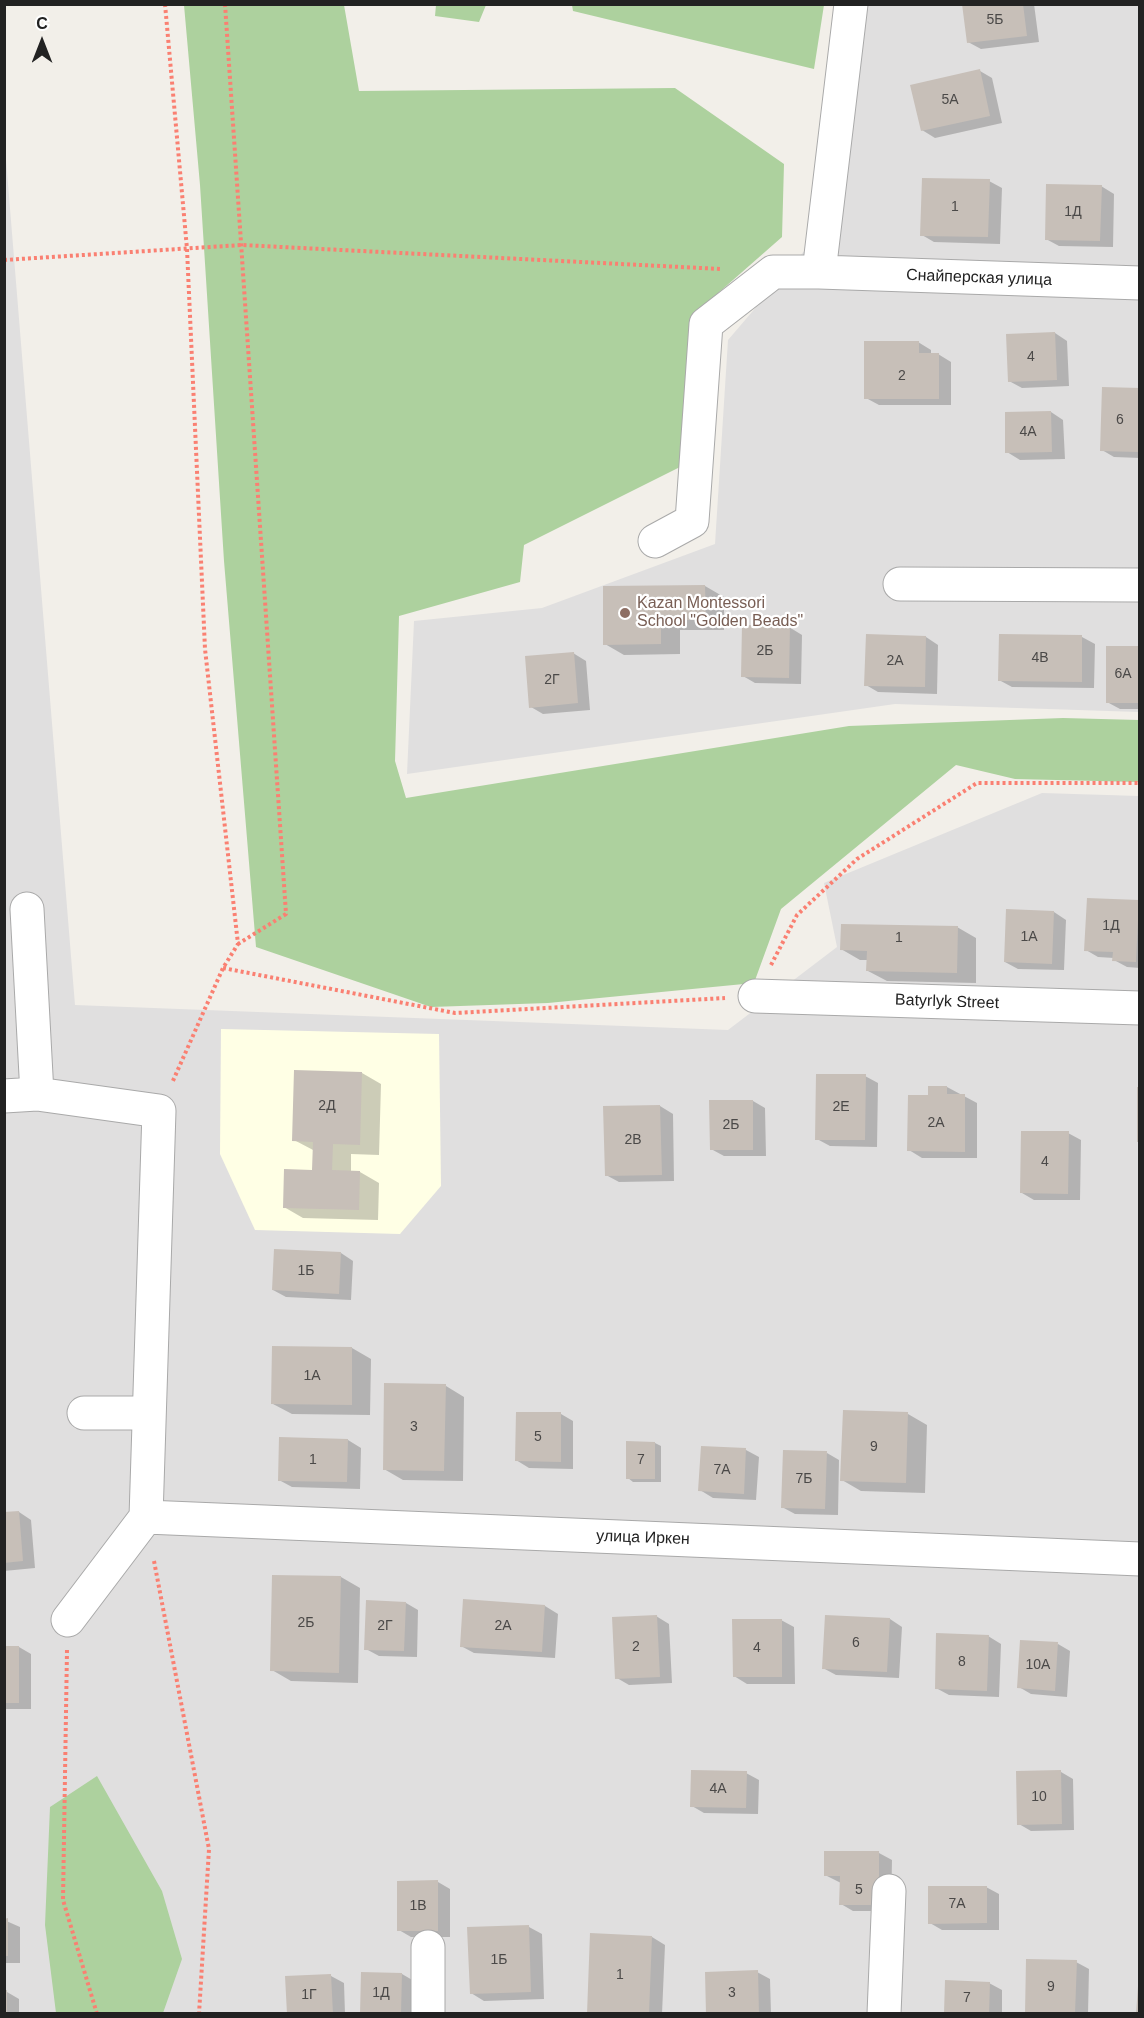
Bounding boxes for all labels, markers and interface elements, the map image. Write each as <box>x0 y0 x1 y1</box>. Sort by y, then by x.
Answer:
north arrow <box>12 12 72 72</box>
house number: 5Б <box>987 12 1003 28</box>
text: С <box>36 15 48 32</box>
house number: 5А <box>941 92 959 108</box>
house number: 1 <box>951 199 959 215</box>
house number: 1Д <box>1064 204 1082 220</box>
street label: Снайперская улица <box>906 266 1052 290</box>
house number: 4 <box>1027 349 1035 365</box>
house number: 2 <box>898 368 906 384</box>
house number: 6 <box>1116 412 1124 428</box>
house number: 4А <box>1019 424 1037 440</box>
place label: Kazan Montessori School "Golden Beads" <box>637 594 803 632</box>
marker: Kazan Montessori School "Golden Beads" <box>618 606 632 620</box>
house number: 2Б <box>757 643 773 659</box>
house number: 4В <box>1031 650 1049 666</box>
house number: 2А <box>886 653 904 669</box>
house number: 6А <box>1114 666 1132 682</box>
house number: 2Г <box>544 672 560 688</box>
house number: 1Д <box>1102 918 1120 934</box>
house number: 1А <box>1020 929 1038 945</box>
house number: 1 <box>895 930 903 946</box>
street label: Batyrlyk Street <box>895 991 999 1013</box>
house number: 2Д <box>318 1098 336 1114</box>
house number: 2Е <box>832 1099 850 1115</box>
house number: 2А <box>927 1115 945 1131</box>
house number: 2Б <box>723 1117 739 1133</box>
house number: 2В <box>624 1132 642 1148</box>
house number: 4 <box>1041 1154 1049 1170</box>
house number: 1Б <box>298 1263 314 1279</box>
house number: 1А <box>303 1368 321 1384</box>
house number: 3 <box>410 1419 418 1435</box>
house number: 5 <box>534 1429 542 1445</box>
house number: 9 <box>870 1439 878 1455</box>
house number: 1 <box>309 1452 317 1468</box>
house number: 7 <box>637 1452 645 1468</box>
house number: 7А <box>713 1462 731 1478</box>
house number: 7Б <box>796 1471 812 1487</box>
street label: улица Иркен <box>596 1527 690 1549</box>
house number: 2Б <box>298 1615 314 1631</box>
house number: 2Г <box>377 1618 393 1634</box>
house number: 2А <box>494 1618 512 1634</box>
house number: 6 <box>852 1635 860 1651</box>
house number: 2 <box>632 1639 640 1655</box>
house number: 4 <box>753 1640 761 1656</box>
house number: 8 <box>958 1654 966 1670</box>
house number: 10А <box>1026 1657 1050 1673</box>
house number: 4А <box>709 1781 727 1797</box>
house number: 10 <box>1031 1789 1047 1805</box>
house number: 5 <box>855 1882 863 1898</box>
house number: 7А <box>948 1896 966 1912</box>
house number: 1В <box>409 1898 427 1914</box>
house number: 1Б <box>491 1952 507 1968</box>
house number: 1 <box>616 1967 624 1983</box>
house number: 9 <box>1047 1979 1055 1995</box>
house number: 1Д <box>372 1985 390 2001</box>
house number: 3 <box>728 1985 736 2001</box>
house number: 1Г <box>301 1987 317 2003</box>
house number: 7 <box>963 1990 971 2006</box>

